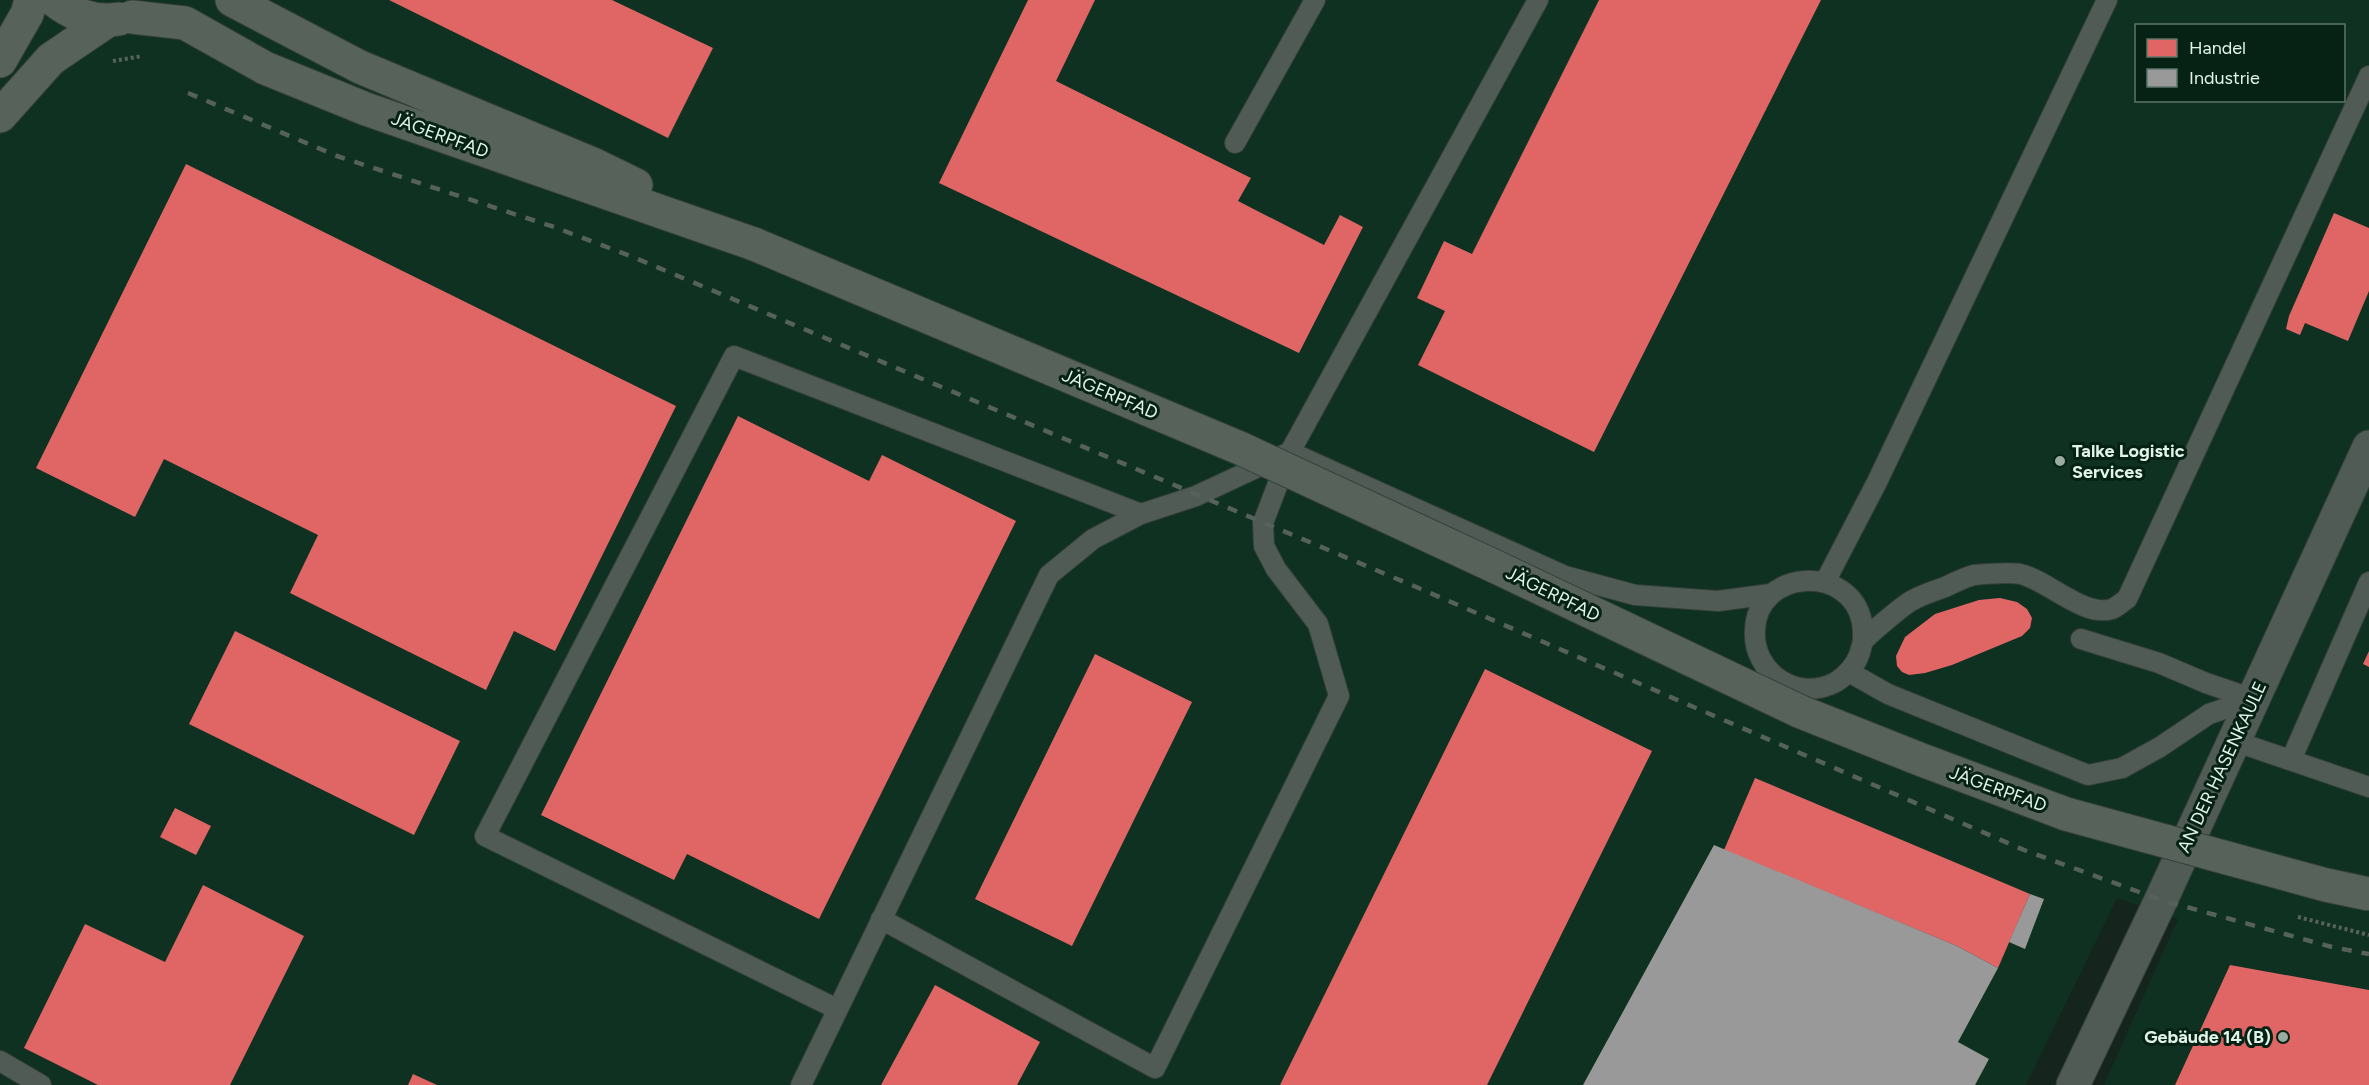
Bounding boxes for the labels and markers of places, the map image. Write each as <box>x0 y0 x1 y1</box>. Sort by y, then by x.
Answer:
place label: Talke Logistic Services <box>2072 440 2185 483</box>
marker: Talke Logistic Services <box>2053 454 2067 468</box>
place label: Gebäude 14 (B) <box>2144 1026 2271 1048</box>
marker: Gebäude 14 (B) <box>2276 1030 2290 1044</box>

